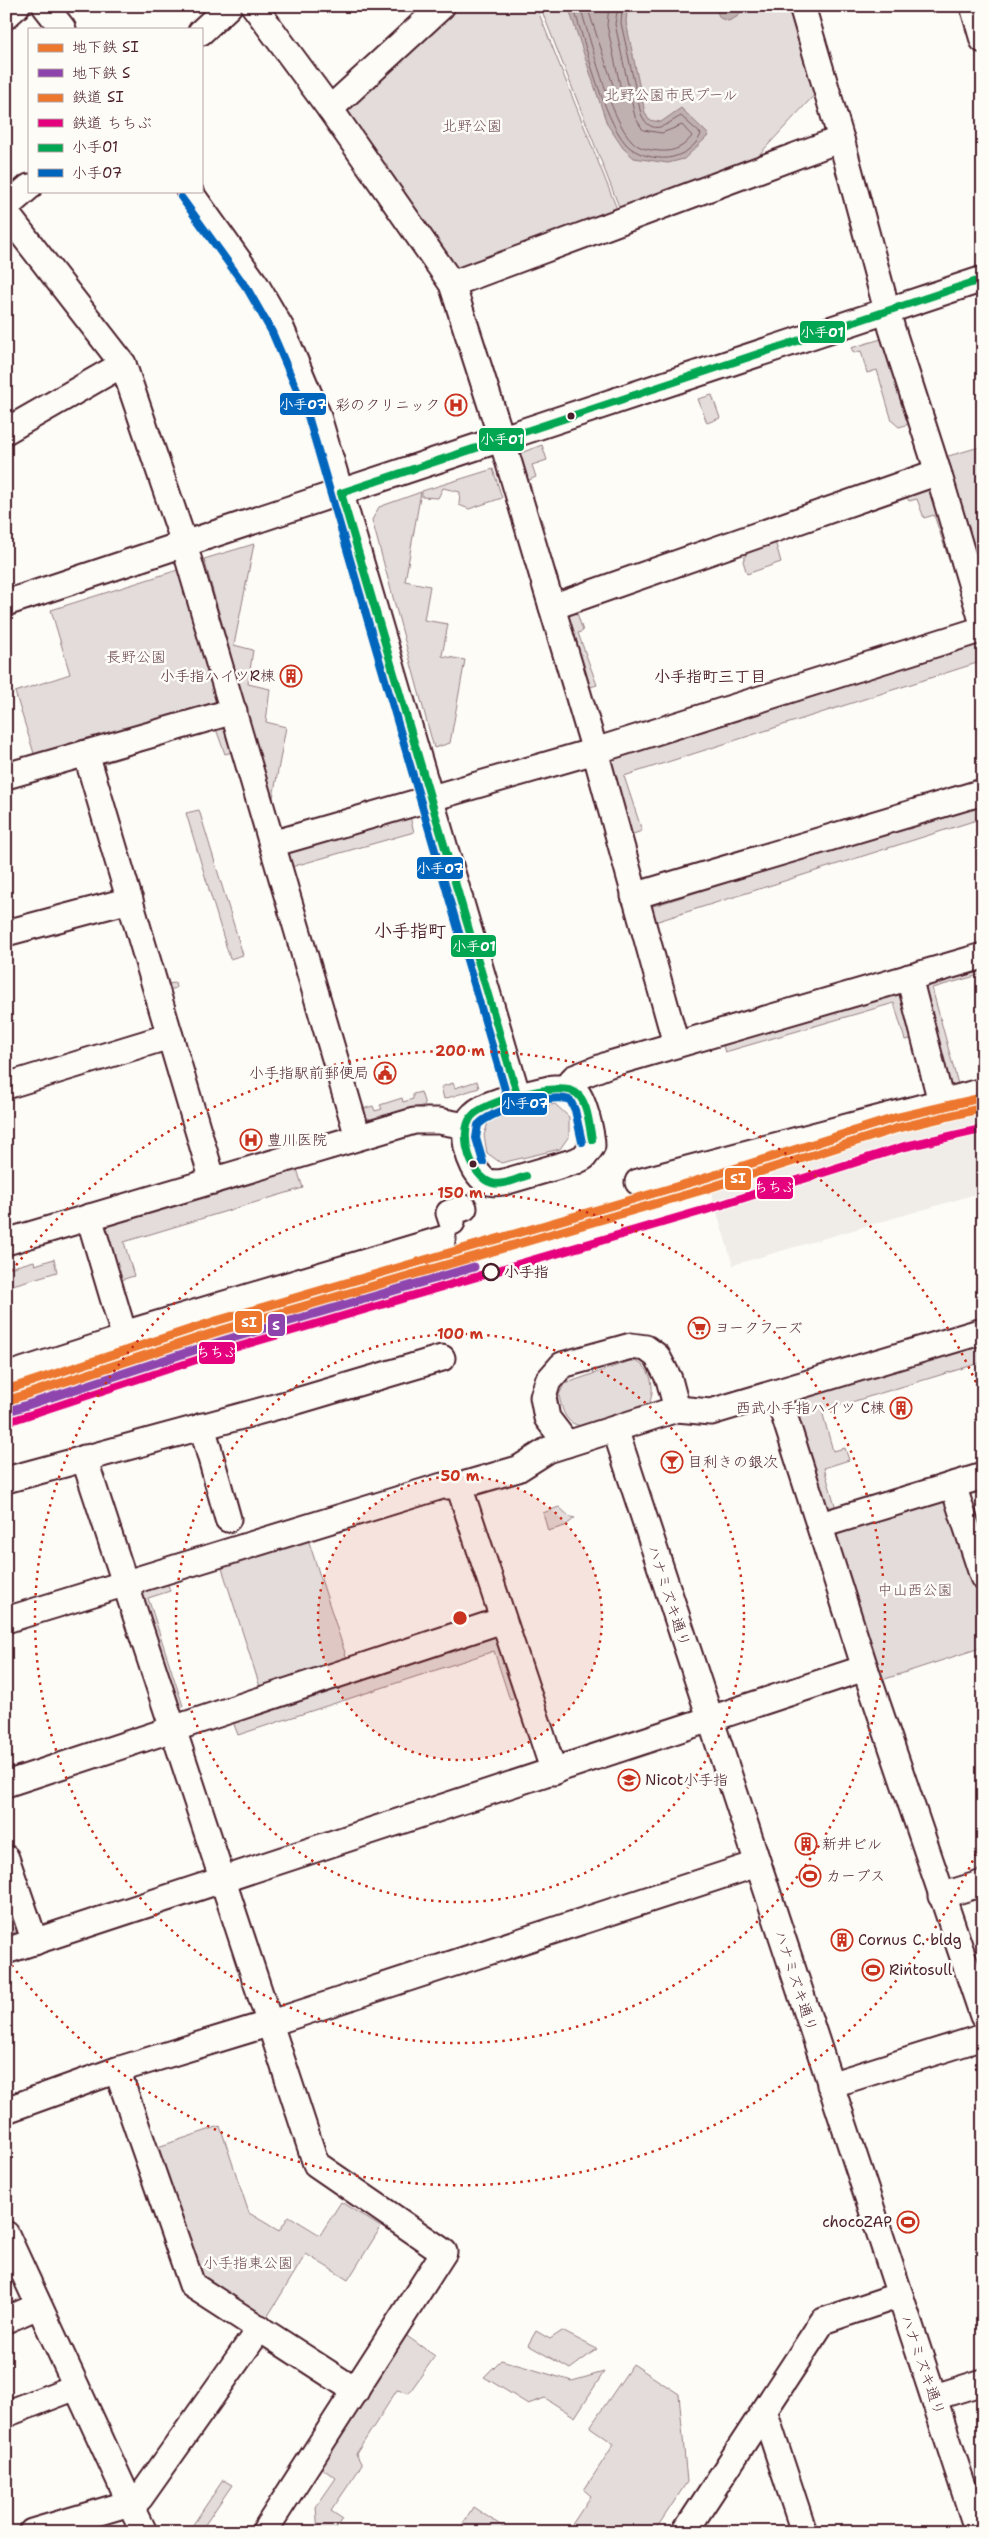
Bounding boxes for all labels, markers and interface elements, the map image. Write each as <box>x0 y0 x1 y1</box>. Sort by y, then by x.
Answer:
legend <box>28 28 202 192</box>
text: 地下鉄 SI <box>72 37 139 57</box>
text: 地下鉄 S <box>72 63 130 83</box>
park label: 北野公園市民プール <box>604 85 738 105</box>
text: 鉄道 SI <box>72 87 124 107</box>
text: 鉄道 ちちぶ <box>72 113 152 133</box>
park label: 北野公園 <box>442 116 502 136</box>
text: 小手01 <box>72 137 118 157</box>
text: 小手07 <box>72 163 122 183</box>
line badge: 小手01 <box>799 320 846 344</box>
text: 小手01 <box>800 323 844 341</box>
line badge: 小手07 <box>279 392 327 416</box>
hospital icon: 彩のクリニック <box>444 393 468 417</box>
text: 小手07 <box>279 395 327 413</box>
place label: 彩のクリニック <box>335 395 440 415</box>
unlabelled marker <box>566 411 576 421</box>
line badge: 小手01 <box>478 427 525 452</box>
text: 小手01 <box>480 430 524 448</box>
park label: 長野公園 <box>106 647 166 667</box>
building icon: 小手指ハイツR棟 <box>279 664 303 688</box>
place label: 小手指ハイツR棟 <box>160 666 275 686</box>
district label: 小手指町三丁目 <box>654 666 766 687</box>
line badge: 小手07 <box>416 856 464 880</box>
text: 小手07 <box>416 859 464 877</box>
district label: 小手指町 <box>374 919 446 943</box>
line badge: 小手01 <box>450 934 497 958</box>
text: 小手01 <box>452 937 496 955</box>
text: 200 m <box>435 1041 485 1061</box>
public building icon: 小手指駅前郵便局 <box>373 1061 397 1085</box>
place label: 小手指駅前郵便局 <box>249 1063 369 1083</box>
line badge: 小手07 <box>501 1092 548 1116</box>
text: 小手07 <box>501 1094 549 1112</box>
hospital icon: 豊川医院 <box>239 1128 263 1152</box>
place label: 豊川医院 <box>267 1130 327 1150</box>
unlabelled marker <box>468 1159 478 1169</box>
line badge: SI <box>724 1167 752 1191</box>
text: SI <box>730 1169 746 1187</box>
line badge: ちちぶ <box>756 1176 794 1200</box>
text: ちちぶ <box>754 1178 796 1196</box>
text: 150 m <box>437 1183 483 1203</box>
place label: 小手指 <box>504 1262 549 1282</box>
marker: 小手指 <box>482 1263 500 1281</box>
line badge: SI <box>234 1310 263 1334</box>
text: SI <box>241 1313 257 1331</box>
line badge: S <box>267 1313 286 1337</box>
text: S <box>272 1316 280 1334</box>
supermarket icon: ヨークフーズ <box>687 1316 711 1340</box>
place label: ヨークフーズ <box>715 1318 803 1338</box>
text: 100 m <box>437 1324 483 1344</box>
line badge: ちちぶ <box>198 1341 236 1365</box>
text: ちちぶ <box>196 1343 238 1361</box>
building icon: 西武小手指ハイツ C棟 <box>889 1396 913 1420</box>
place label: 西武小手指ハイツ C棟 <box>736 1398 885 1418</box>
bar icon: 目利きの銀次 <box>660 1450 684 1474</box>
place label: 目利きの銀次 <box>688 1452 778 1472</box>
text: 50 m <box>441 1466 480 1486</box>
street label: ハナミズキ通り <box>643 1543 695 1649</box>
park label: 中山西公園 <box>877 1580 953 1600</box>
centre of rings <box>451 1609 469 1627</box>
school or university icon: Nicot小手指 <box>617 1768 641 1792</box>
place label: Nicot小手指 <box>645 1770 728 1790</box>
building icon: 新井ビル <box>794 1832 818 1856</box>
place label: 新井ビル <box>822 1834 882 1854</box>
sports icon: カーブス <box>798 1864 822 1888</box>
place label: カーブス <box>826 1866 885 1886</box>
street label: ハナミズキ通り <box>770 1928 822 2034</box>
building icon: Cornus C. bldg <box>830 1928 854 1952</box>
place label: Cornus C. bldg <box>858 1930 962 1950</box>
sports icon: Rintosull <box>861 1958 885 1982</box>
place label: Rintosull <box>889 1960 953 1980</box>
sports icon: chocoZAP <box>896 2210 920 2234</box>
place label: chocoZAP <box>822 2212 892 2232</box>
park label: 小手指東公園 <box>203 2253 293 2273</box>
street label: ハナミズキ通り <box>896 2312 950 2418</box>

